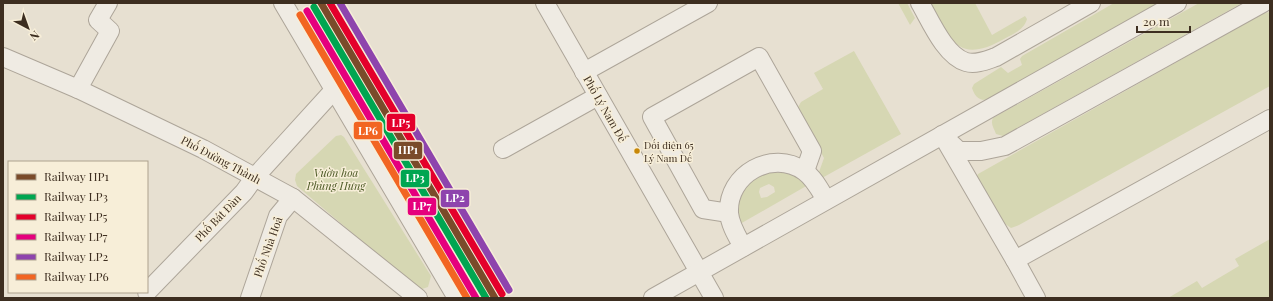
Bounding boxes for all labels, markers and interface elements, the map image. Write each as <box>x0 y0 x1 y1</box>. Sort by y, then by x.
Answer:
north arrow <box>8 8 48 48</box>
scale bar <box>1137 8 1190 34</box>
text: 20 m <box>1143 13 1170 29</box>
text: N <box>27 28 43 44</box>
street label: Phố Lý Nam Đế <box>580 72 632 145</box>
line badge: LP5 <box>386 113 416 132</box>
text: LP5 <box>392 115 410 130</box>
line badge: LP6 <box>353 121 383 140</box>
text: LP6 <box>358 123 378 138</box>
street label: Phố Đường Thành <box>179 131 265 187</box>
place label: Đối diện 65 Lý Nam Đế <box>644 138 694 165</box>
line badge: HP1 <box>393 141 423 160</box>
text: HP1 <box>398 142 418 157</box>
marker: Đối diện 65 Lý Nam Đế <box>632 146 642 156</box>
legend <box>8 161 148 293</box>
park label: Vườn hoa Phùng Hưng <box>306 165 366 193</box>
text: Railway HP1 <box>44 168 110 184</box>
line badge: LP3 <box>400 169 430 188</box>
text: LP3 <box>405 170 425 185</box>
text: Railway LP3 <box>44 188 108 204</box>
line badge: LP2 <box>440 189 470 208</box>
street label: Phố Bát Đàn <box>191 190 244 245</box>
text: LP2 <box>445 190 465 205</box>
line badge: LP7 <box>407 197 437 216</box>
text: LP7 <box>413 198 431 213</box>
text: Railway LP5 <box>44 208 108 224</box>
street label: Phố Nhà Hoả <box>249 214 286 279</box>
text: Railway LP7 <box>44 228 108 244</box>
text: Railway LP2 <box>44 248 109 264</box>
text: Railway LP6 <box>44 268 109 284</box>

